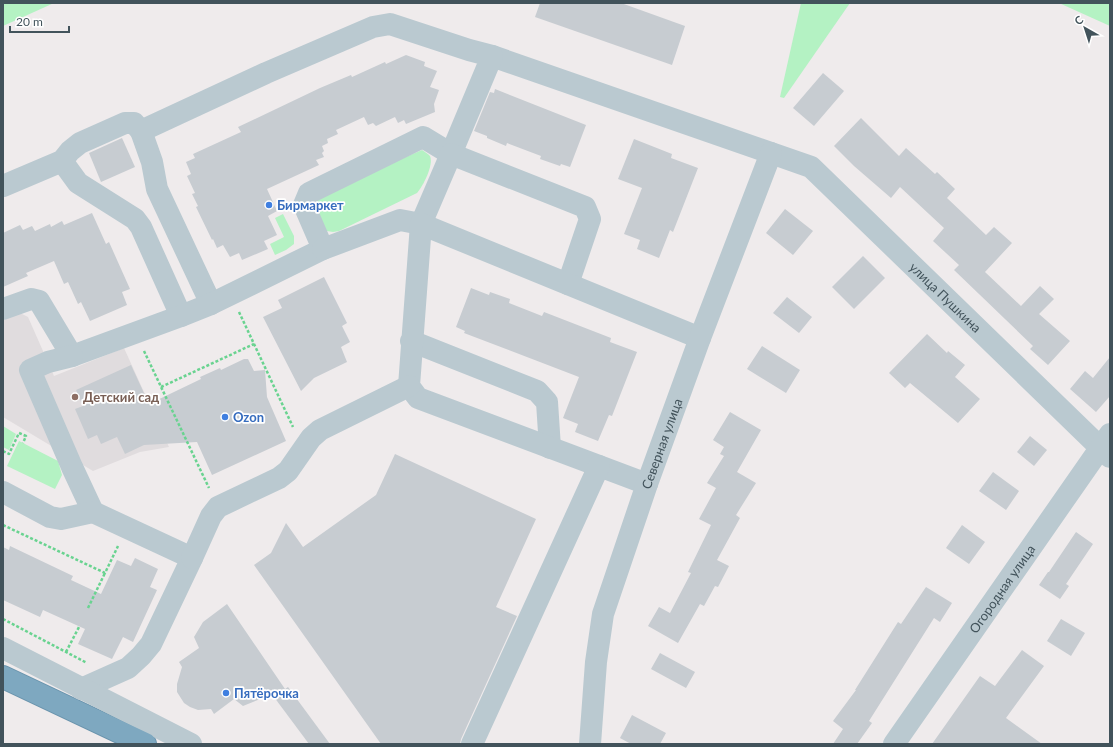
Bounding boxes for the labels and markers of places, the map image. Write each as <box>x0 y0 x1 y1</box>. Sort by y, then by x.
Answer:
place label: Бирмаркет <box>277 197 344 213</box>
marker: Бирмаркет <box>264 200 274 210</box>
place label: Детский сад <box>83 389 160 405</box>
marker: Детский сад <box>70 392 80 402</box>
place label: Ozon <box>233 409 264 425</box>
marker: Ozon <box>220 412 230 422</box>
place label: Пятёрочка <box>234 685 299 701</box>
marker: Пятёрочка <box>221 688 231 698</box>

